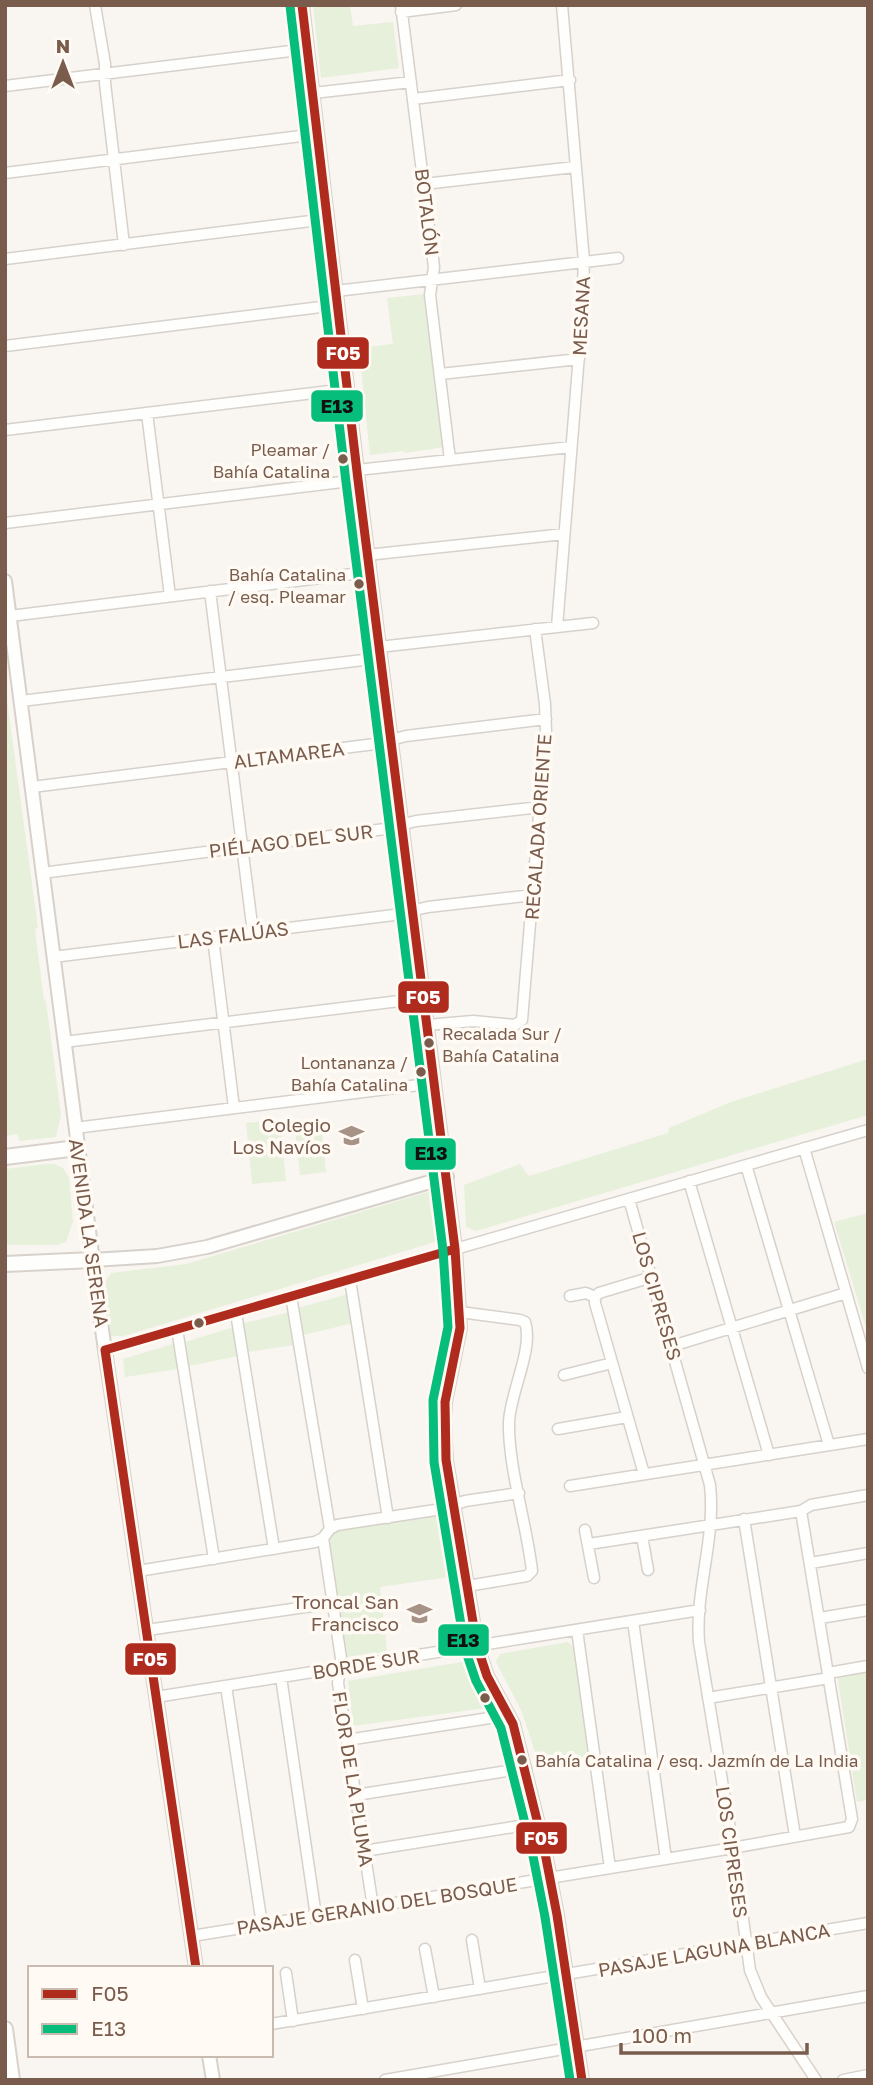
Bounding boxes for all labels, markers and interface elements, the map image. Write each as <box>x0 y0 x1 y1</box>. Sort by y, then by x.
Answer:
north arrow <box>28 28 98 98</box>
text: N <box>56 34 70 57</box>
street label: BOTALÓN <box>411 167 444 257</box>
street label: MESANA <box>567 275 594 356</box>
line badge: F05 <box>316 336 370 370</box>
text: F05 <box>325 341 361 364</box>
line badge: E13 <box>310 389 364 423</box>
text: E13 <box>320 394 354 417</box>
place label: Pleamar / Bahía Catalina <box>213 439 330 482</box>
marker: Pleamar / Bahía Catalina <box>336 452 350 466</box>
place label: Bahía Catalina / esq. Pleamar <box>228 564 346 607</box>
marker: Bahía Catalina / esq. Pleamar <box>352 577 366 591</box>
street label: RECALADA ORIENTE <box>520 733 555 921</box>
street label: ALTAMAREA <box>232 736 346 773</box>
street label: PIÉLAGO DEL SUR <box>207 819 374 862</box>
street label: LAS FALÚAS <box>176 916 290 953</box>
line badge: F05 <box>397 980 450 1014</box>
text: F05 <box>405 985 441 1008</box>
place label: Recalada Sur / Bahía Catalina <box>442 1023 562 1066</box>
marker: Recalada Sur / Bahía Catalina <box>422 1036 436 1050</box>
place label: Lontananza / Bahía Catalina <box>291 1052 408 1095</box>
marker: Lontananza / Bahía Catalina <box>414 1065 428 1079</box>
place label: Colegio Los Navíos <box>232 1113 331 1158</box>
school or university icon: Colegio Los Navíos <box>337 1122 365 1150</box>
street label: AVENIDA LA SERENA <box>65 1137 114 1329</box>
line badge: E13 <box>404 1137 457 1171</box>
text: E13 <box>414 1141 448 1164</box>
street label: LOS CIPRESES <box>628 1229 687 1363</box>
unlabelled marker <box>192 1316 206 1330</box>
place label: Troncal San Francisco <box>292 1590 399 1635</box>
school or university icon: Troncal San Francisco <box>405 1599 433 1627</box>
line badge: E13 <box>437 1623 490 1657</box>
text: E13 <box>446 1628 480 1651</box>
line badge: F05 <box>124 1642 177 1676</box>
street label: BORDE SUR <box>311 1644 421 1683</box>
text: F05 <box>132 1647 168 1670</box>
street label: FLOR DE LA PLUMA <box>328 1690 379 1869</box>
unlabelled marker <box>478 1691 492 1705</box>
place label: Bahía Catalina / esq. Jazmín de La India <box>535 1750 858 1771</box>
marker: Bahía Catalina / esq. Jazmín de La India <box>515 1753 529 1767</box>
street label: LOS CIPRESES <box>712 1785 753 1919</box>
line badge: F05 <box>515 1821 568 1855</box>
text: F05 <box>523 1826 559 1849</box>
street label: PASAJE GERANIO DEL BOSQUE <box>235 1872 519 1939</box>
street label: PASAJE LAGUNA BLANCA <box>596 1918 832 1981</box>
legend <box>28 1966 273 2057</box>
text: F05 <box>91 1980 129 2006</box>
scale bar <box>621 2011 806 2056</box>
text: E13 <box>91 2015 126 2041</box>
text: 100 m <box>632 2022 692 2048</box>

